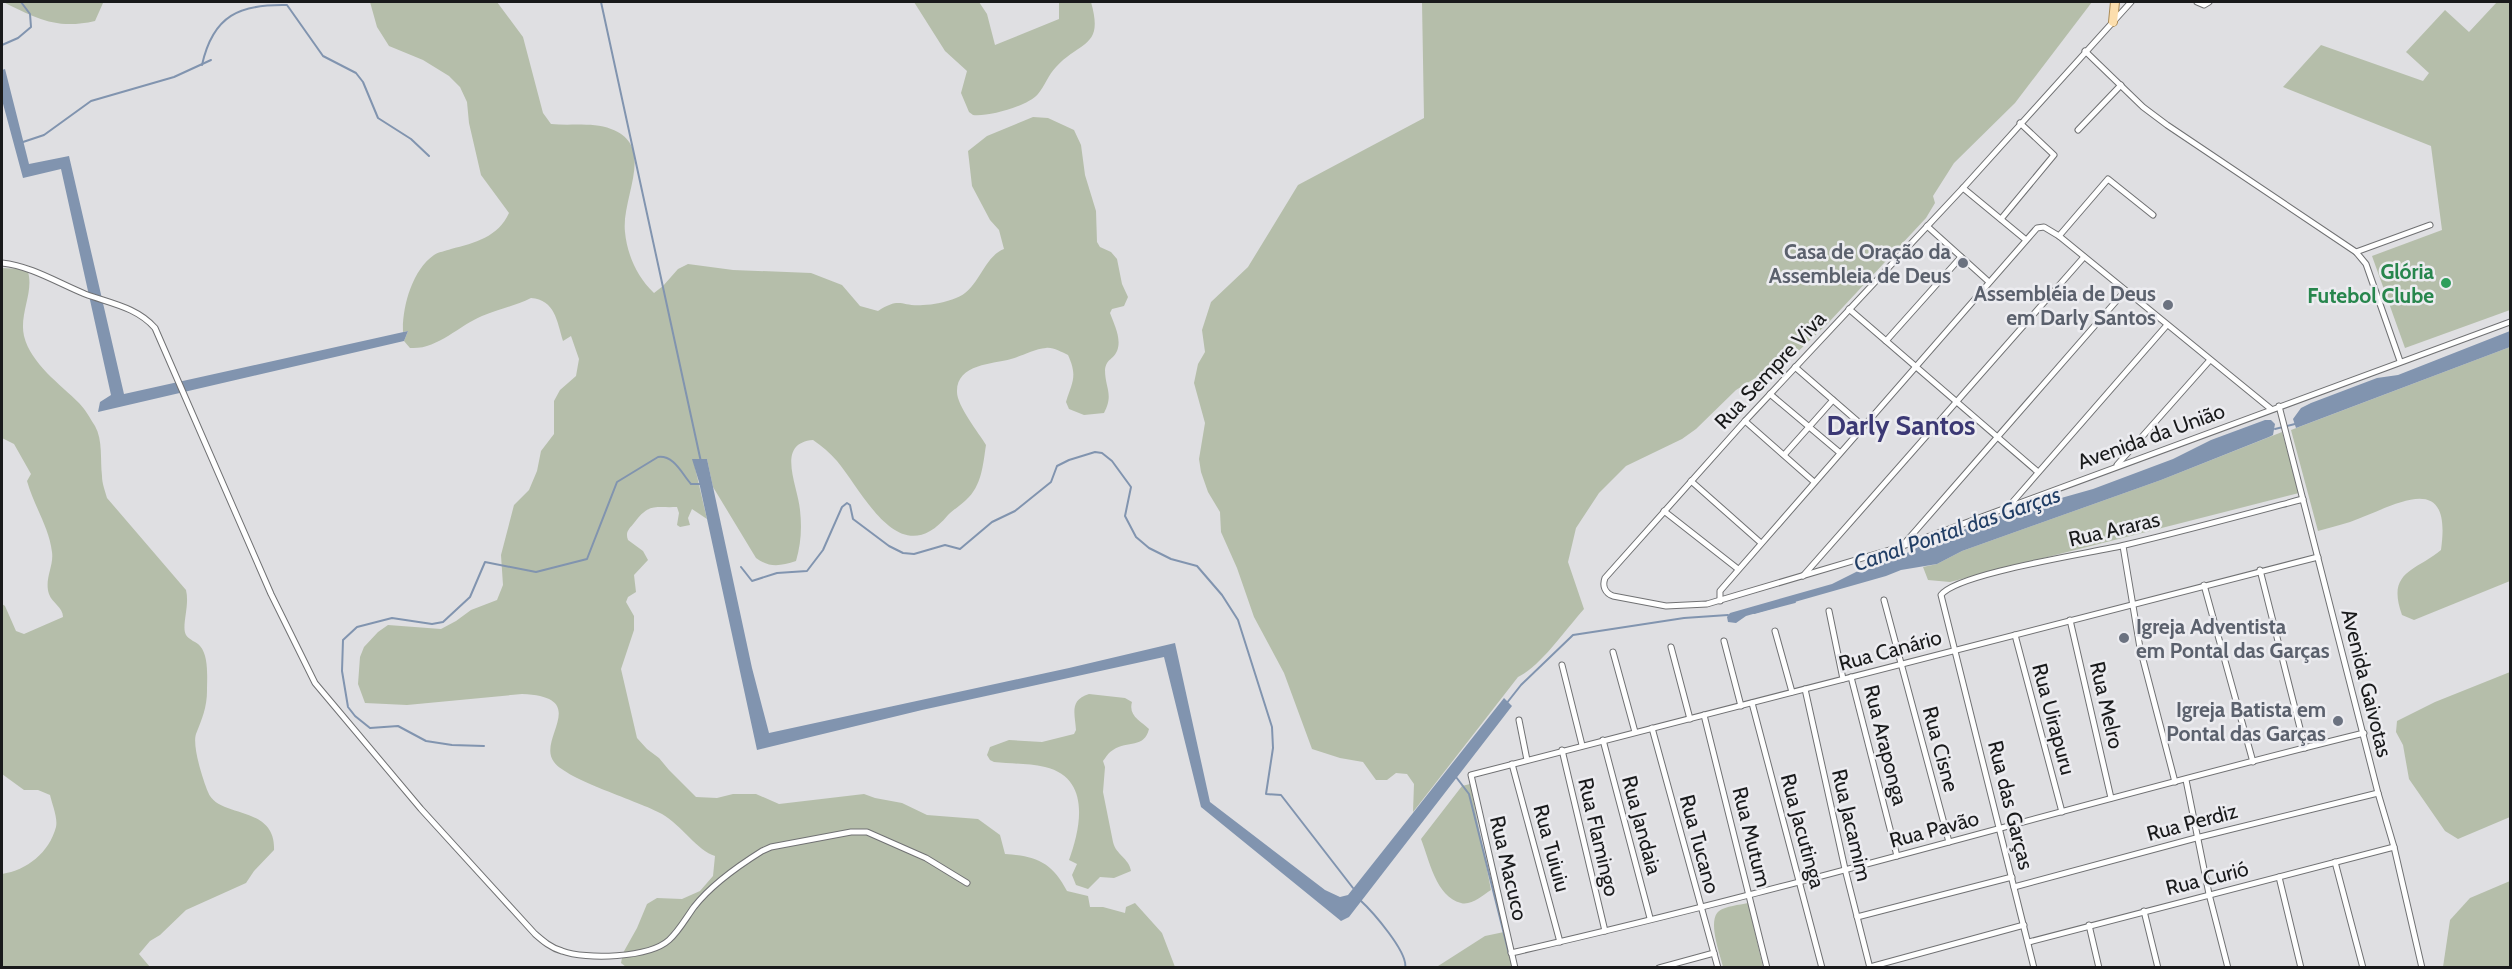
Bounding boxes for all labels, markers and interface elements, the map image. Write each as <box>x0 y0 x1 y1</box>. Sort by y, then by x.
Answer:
place label: Casa de Oração da Assembleia de Deus <box>1769 239 1952 288</box>
marker: Casa de Oração da Assembleia de Deus <box>1956 256 1970 270</box>
place label: Glória Futebol Clube <box>2307 259 2435 308</box>
marker: Glória Futebol Clube <box>2439 276 2453 290</box>
place label: Assembléia de Deus em Darly Santos <box>1974 281 2156 330</box>
marker: Assembléia de Deus em Darly Santos <box>2161 298 2175 312</box>
street label: Rua Sempre Viva <box>1709 306 1831 434</box>
street label: Avenida da União <box>2074 398 2228 474</box>
district label: Darly Santos <box>1826 409 1976 442</box>
water label: Canal Pontal das Garças <box>1850 481 2065 577</box>
street label: Rua Araras <box>2066 506 2162 552</box>
street label: Avenida Gaivotas <box>2337 606 2398 760</box>
place label: Igreja Adventista em Pontal das Garças <box>2136 614 2330 663</box>
street label: Rua Canário <box>1836 624 1944 676</box>
marker: Igreja Adventista em Pontal das Garças <box>2117 631 2131 645</box>
street label: Rua Melro <box>2085 659 2129 751</box>
street label: Rua Uirapuru <box>2027 660 2081 778</box>
street label: Rua Araponga <box>1859 682 1913 808</box>
place label: Igreja Batista em Pontal das Garças <box>2166 697 2326 746</box>
street label: Rua Cisne <box>1918 704 1964 795</box>
marker: Igreja Batista em Pontal das Garças <box>2331 714 2345 728</box>
street label: Rua das Garças <box>1983 738 2039 872</box>
street label: Rua Jacamim <box>1827 766 1877 884</box>
street label: Rua Jacutinga <box>1776 771 1830 891</box>
street label: Rua Jandaia <box>1617 773 1667 877</box>
street label: Rua Flamingo <box>1573 775 1625 899</box>
street label: Rua Mutum <box>1727 784 1777 890</box>
street label: Rua Tucano <box>1675 792 1725 896</box>
street label: Rua Perdiz <box>2144 798 2240 846</box>
street label: Rua Tuiuiu <box>1528 802 1576 894</box>
street label: Rua Pavão <box>1887 805 1981 853</box>
street label: Rua Macuco <box>1485 813 1533 923</box>
street label: Rua Curió <box>2163 856 2251 900</box>

